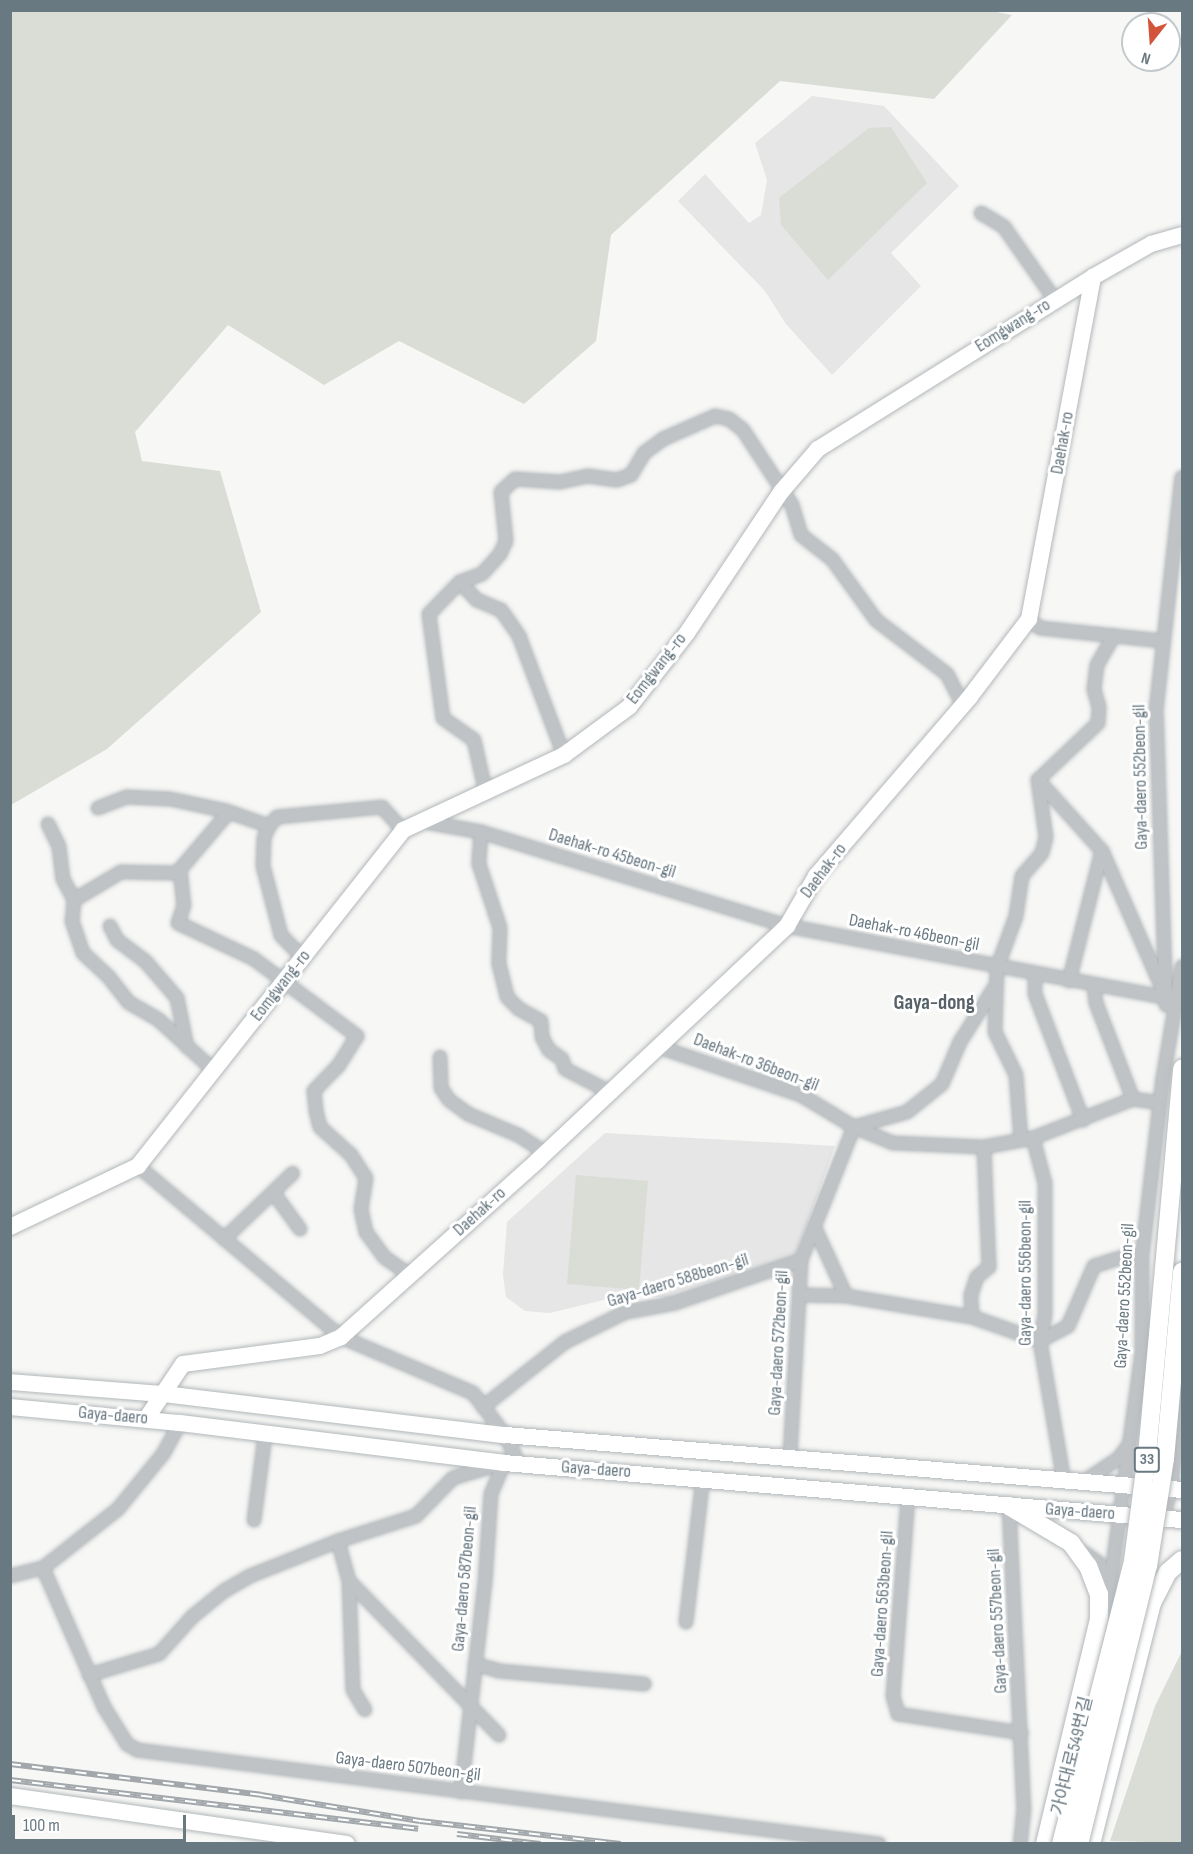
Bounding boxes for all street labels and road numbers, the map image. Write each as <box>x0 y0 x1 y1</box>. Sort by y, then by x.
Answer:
street label: Eomgwang-ro <box>971 294 1055 358</box>
street label: Daehak-ro <box>1047 410 1079 476</box>
street label: Eomgwang-ro <box>623 629 691 709</box>
street label: Gaya-daero 552beon-gil <box>1129 704 1153 850</box>
street label: Daehak-ro 45beon-gil <box>546 824 678 884</box>
street label: Daehak-ro <box>796 839 852 903</box>
street label: Daehak-ro 46beon-gil <box>847 910 981 956</box>
street label: Eomgwang-ro <box>247 946 315 1026</box>
street label: Daehak-ro 36beon-gil <box>690 1029 822 1097</box>
street label: Daehak-ro <box>449 1183 511 1241</box>
street label: Gaya-daero 556beon-gil <box>1015 1200 1037 1346</box>
street label: Gaya-daero 552beon-gil <box>1110 1223 1140 1369</box>
street label: Gaya-daero 588beon-gil <box>605 1249 751 1313</box>
street label: Gaya-daero 572beon-gil <box>764 1270 794 1416</box>
street label: Gaya-daero <box>77 1402 149 1430</box>
road number: 33 <box>1134 1447 1160 1473</box>
street label: Gaya-daero <box>560 1457 632 1483</box>
street label: Gaya-daero <box>1044 1499 1116 1525</box>
street label: Gaya-daero 587beon-gil <box>448 1505 482 1653</box>
street label: Gaya-daero 563beon-gil <box>867 1530 899 1678</box>
street label: Gaya-daero 557beon-gil <box>983 1548 1013 1694</box>
street label: 가야대로549번길 <box>1048 1694 1098 1818</box>
street label: Gaya-daero 507beon-gil <box>334 1747 482 1787</box>

